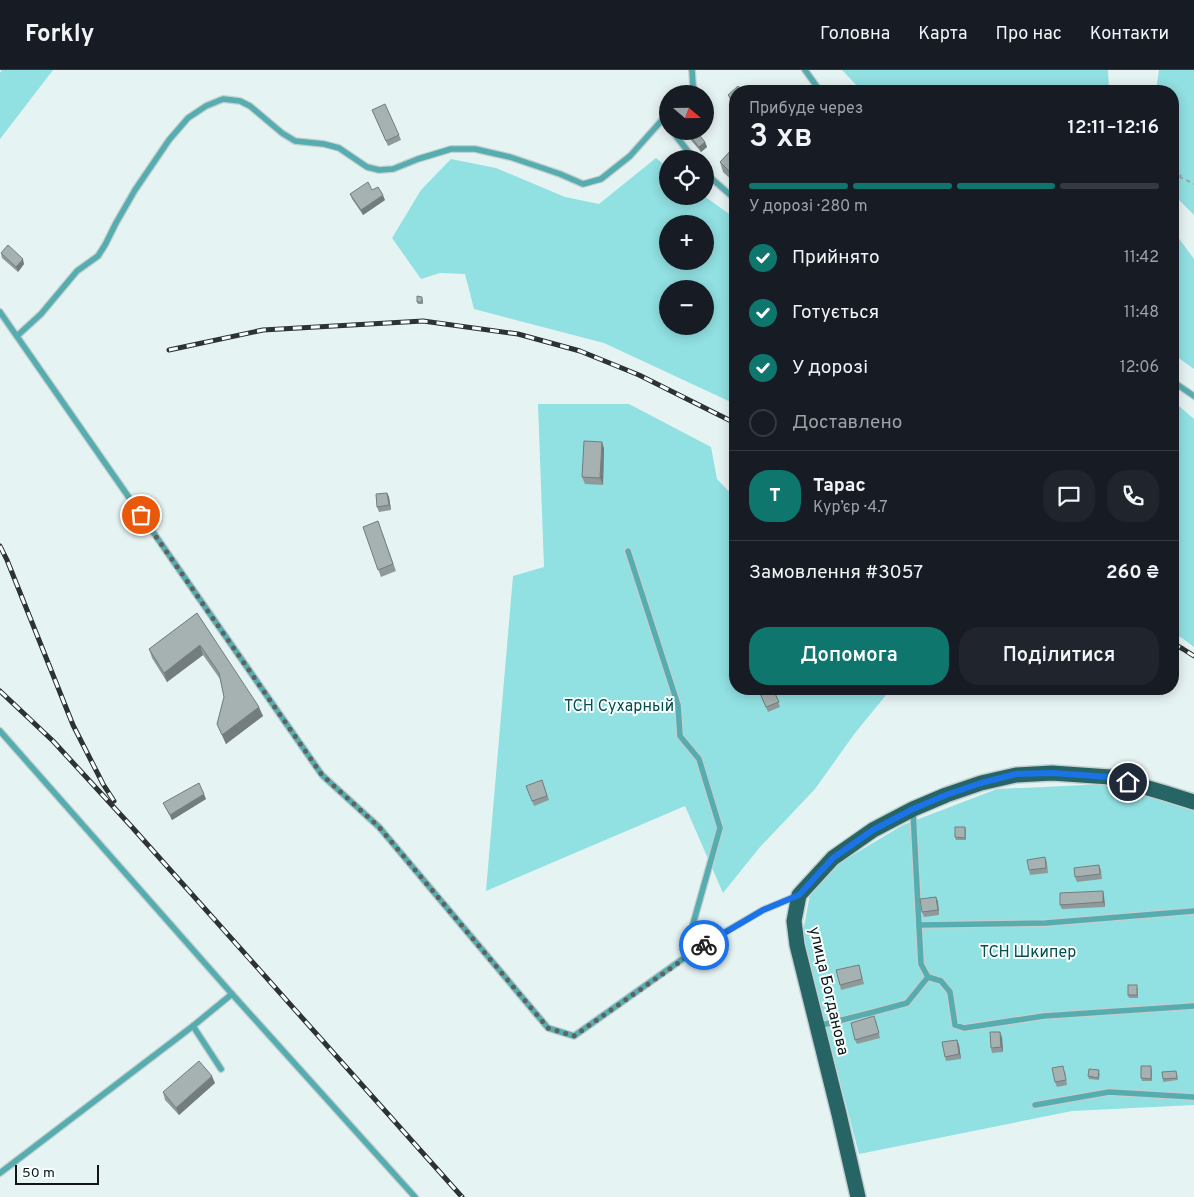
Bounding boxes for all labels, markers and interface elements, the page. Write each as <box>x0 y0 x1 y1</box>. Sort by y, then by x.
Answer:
text: Forkly <box>25 20 94 50</box>
text: Головна <box>820 23 890 46</box>
text: Карта <box>918 23 968 46</box>
text: Про нас <box>996 23 1062 46</box>
text: Контакти <box>1090 23 1169 46</box>
north arrow <box>659 85 714 140</box>
map controls <box>659 85 714 335</box>
text: Прибуде через <box>749 99 863 119</box>
text: 12:11–12:16 <box>1068 116 1159 140</box>
text: 3 хв <box>749 118 813 158</box>
button: locate <box>659 150 714 205</box>
text: У дорозі · 280 m <box>749 197 868 217</box>
button: + <box>659 215 714 270</box>
icon: check <box>749 244 777 272</box>
text: Прийнято <box>792 246 880 270</box>
text: 11:42 <box>1124 248 1159 268</box>
button: − <box>659 280 714 335</box>
icon: check <box>749 299 777 327</box>
text: Готується <box>792 301 879 325</box>
text: 11:48 <box>1124 303 1159 323</box>
icon: check <box>749 354 777 382</box>
text: У дорозі <box>792 356 868 380</box>
text: 12:06 <box>1120 358 1159 378</box>
text: Доставлено <box>792 411 902 435</box>
button: chat <box>1043 470 1095 522</box>
button: phone <box>1107 470 1159 522</box>
text: Тарас <box>813 474 866 498</box>
text: Т <box>769 484 781 508</box>
pin <box>120 494 162 536</box>
text: Кур’єр · 4.7 <box>813 498 888 518</box>
icon: bag <box>127 501 155 529</box>
text: Замовлення #3057 <box>749 561 923 585</box>
text: 260 ₴ <box>1106 561 1159 585</box>
button: Допомога <box>749 627 949 685</box>
button: Поділитися <box>959 627 1159 685</box>
park label: ТСН Сухарный <box>564 697 674 717</box>
pin <box>1107 761 1149 803</box>
icon: home <box>1114 768 1142 796</box>
courier <box>679 920 729 970</box>
street label: улица Богданова <box>803 925 853 1057</box>
icon: bike <box>690 931 718 959</box>
park label: ТСН Шкипер <box>980 943 1076 963</box>
scale bar <box>15 1162 99 1185</box>
text: 50 m <box>22 1165 55 1182</box>

